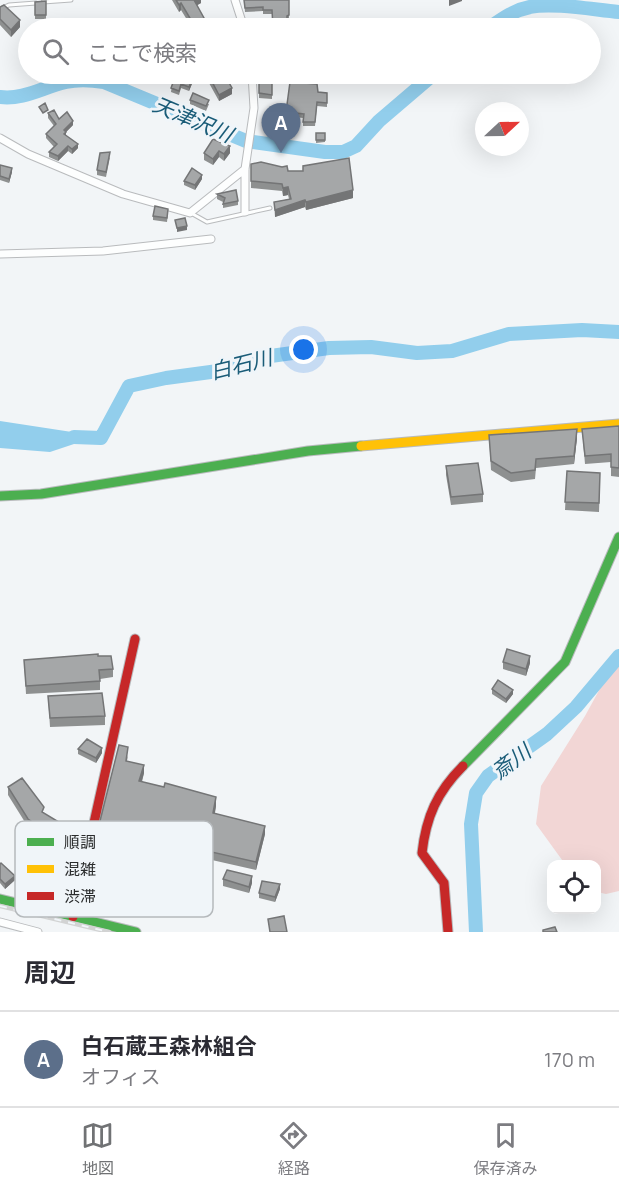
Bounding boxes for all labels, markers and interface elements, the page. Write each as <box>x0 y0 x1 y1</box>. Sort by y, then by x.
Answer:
search box <box>18 18 601 84</box>
icon: search <box>39 35 72 68</box>
text: ここで検索 <box>87 38 197 68</box>
water label: 天津沢川 <box>149 90 239 149</box>
north arrow <box>475 102 529 156</box>
pin: A <box>262 104 300 153</box>
your location <box>289 335 318 364</box>
water label: 白石川 <box>207 342 277 385</box>
water label: 斎川 <box>486 736 538 785</box>
legend <box>15 821 213 917</box>
text: 順調 <box>64 831 96 853</box>
text: 混雑 <box>64 858 96 880</box>
map controls <box>547 860 601 914</box>
button: locate <box>547 860 601 914</box>
text: 渋滞 <box>64 885 96 907</box>
text: 周辺 <box>24 954 76 990</box>
text: 白石蔵王森林組合 <box>81 1031 257 1061</box>
text: A <box>37 1046 50 1073</box>
text: 170 m <box>544 1046 595 1073</box>
text: オフィス <box>81 1063 161 1090</box>
tab: 地図 <box>81 1119 114 1179</box>
tab: 経路 <box>277 1119 310 1179</box>
tab: 保存済み <box>473 1119 537 1179</box>

